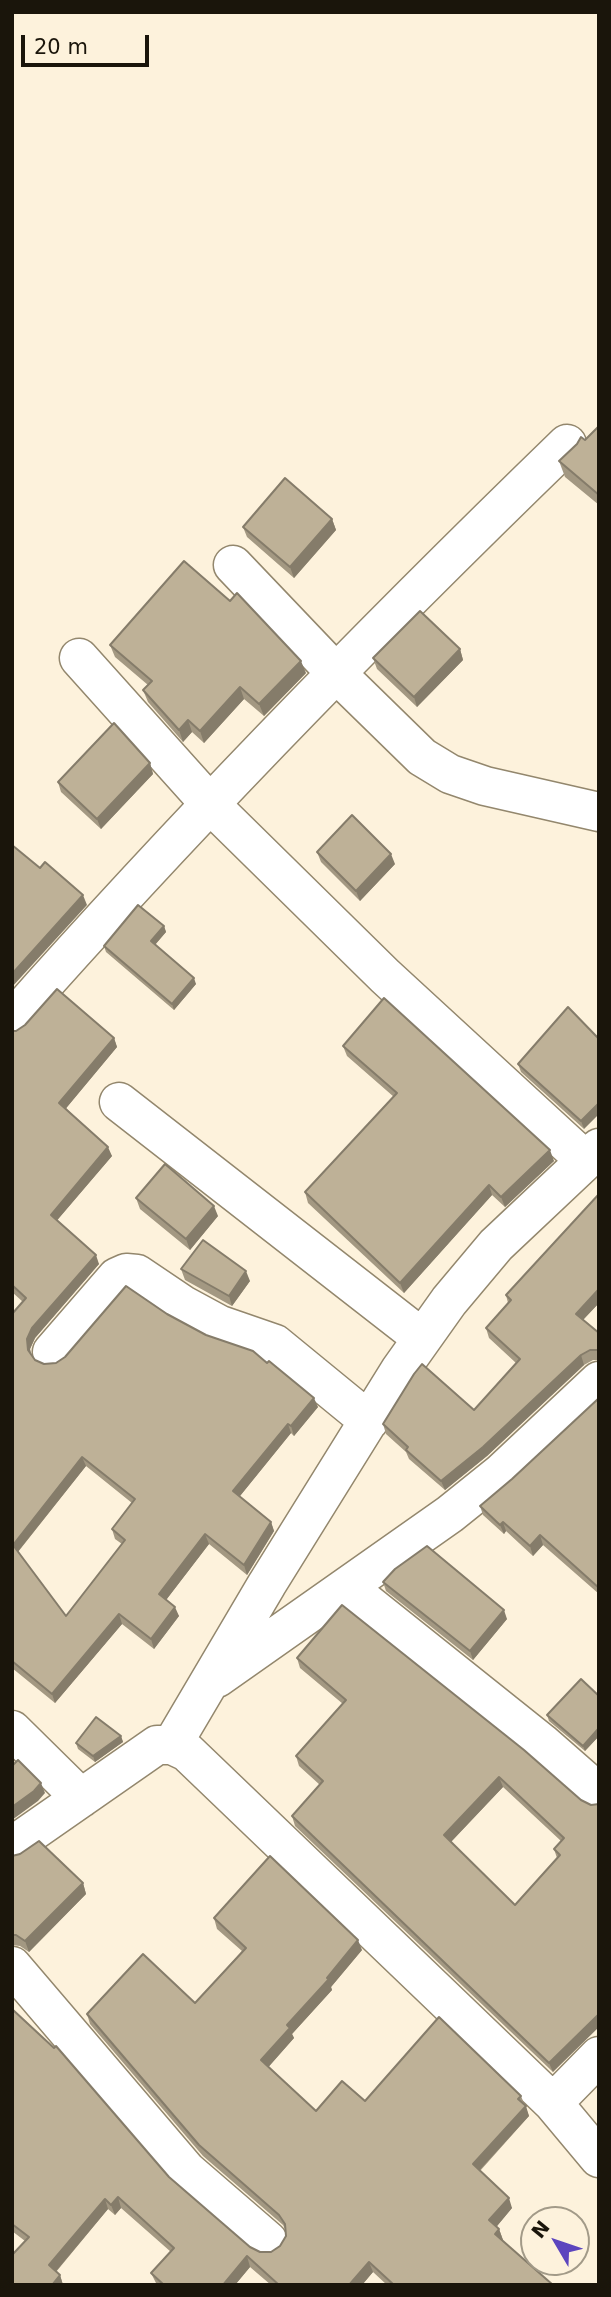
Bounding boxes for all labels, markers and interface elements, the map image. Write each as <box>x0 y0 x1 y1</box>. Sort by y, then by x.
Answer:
scale bar <box>24 21 152 65</box>
text: 20 m <box>34 35 88 59</box>
north arrow <box>520 2206 590 2276</box>
text: N <box>527 2216 554 2242</box>

